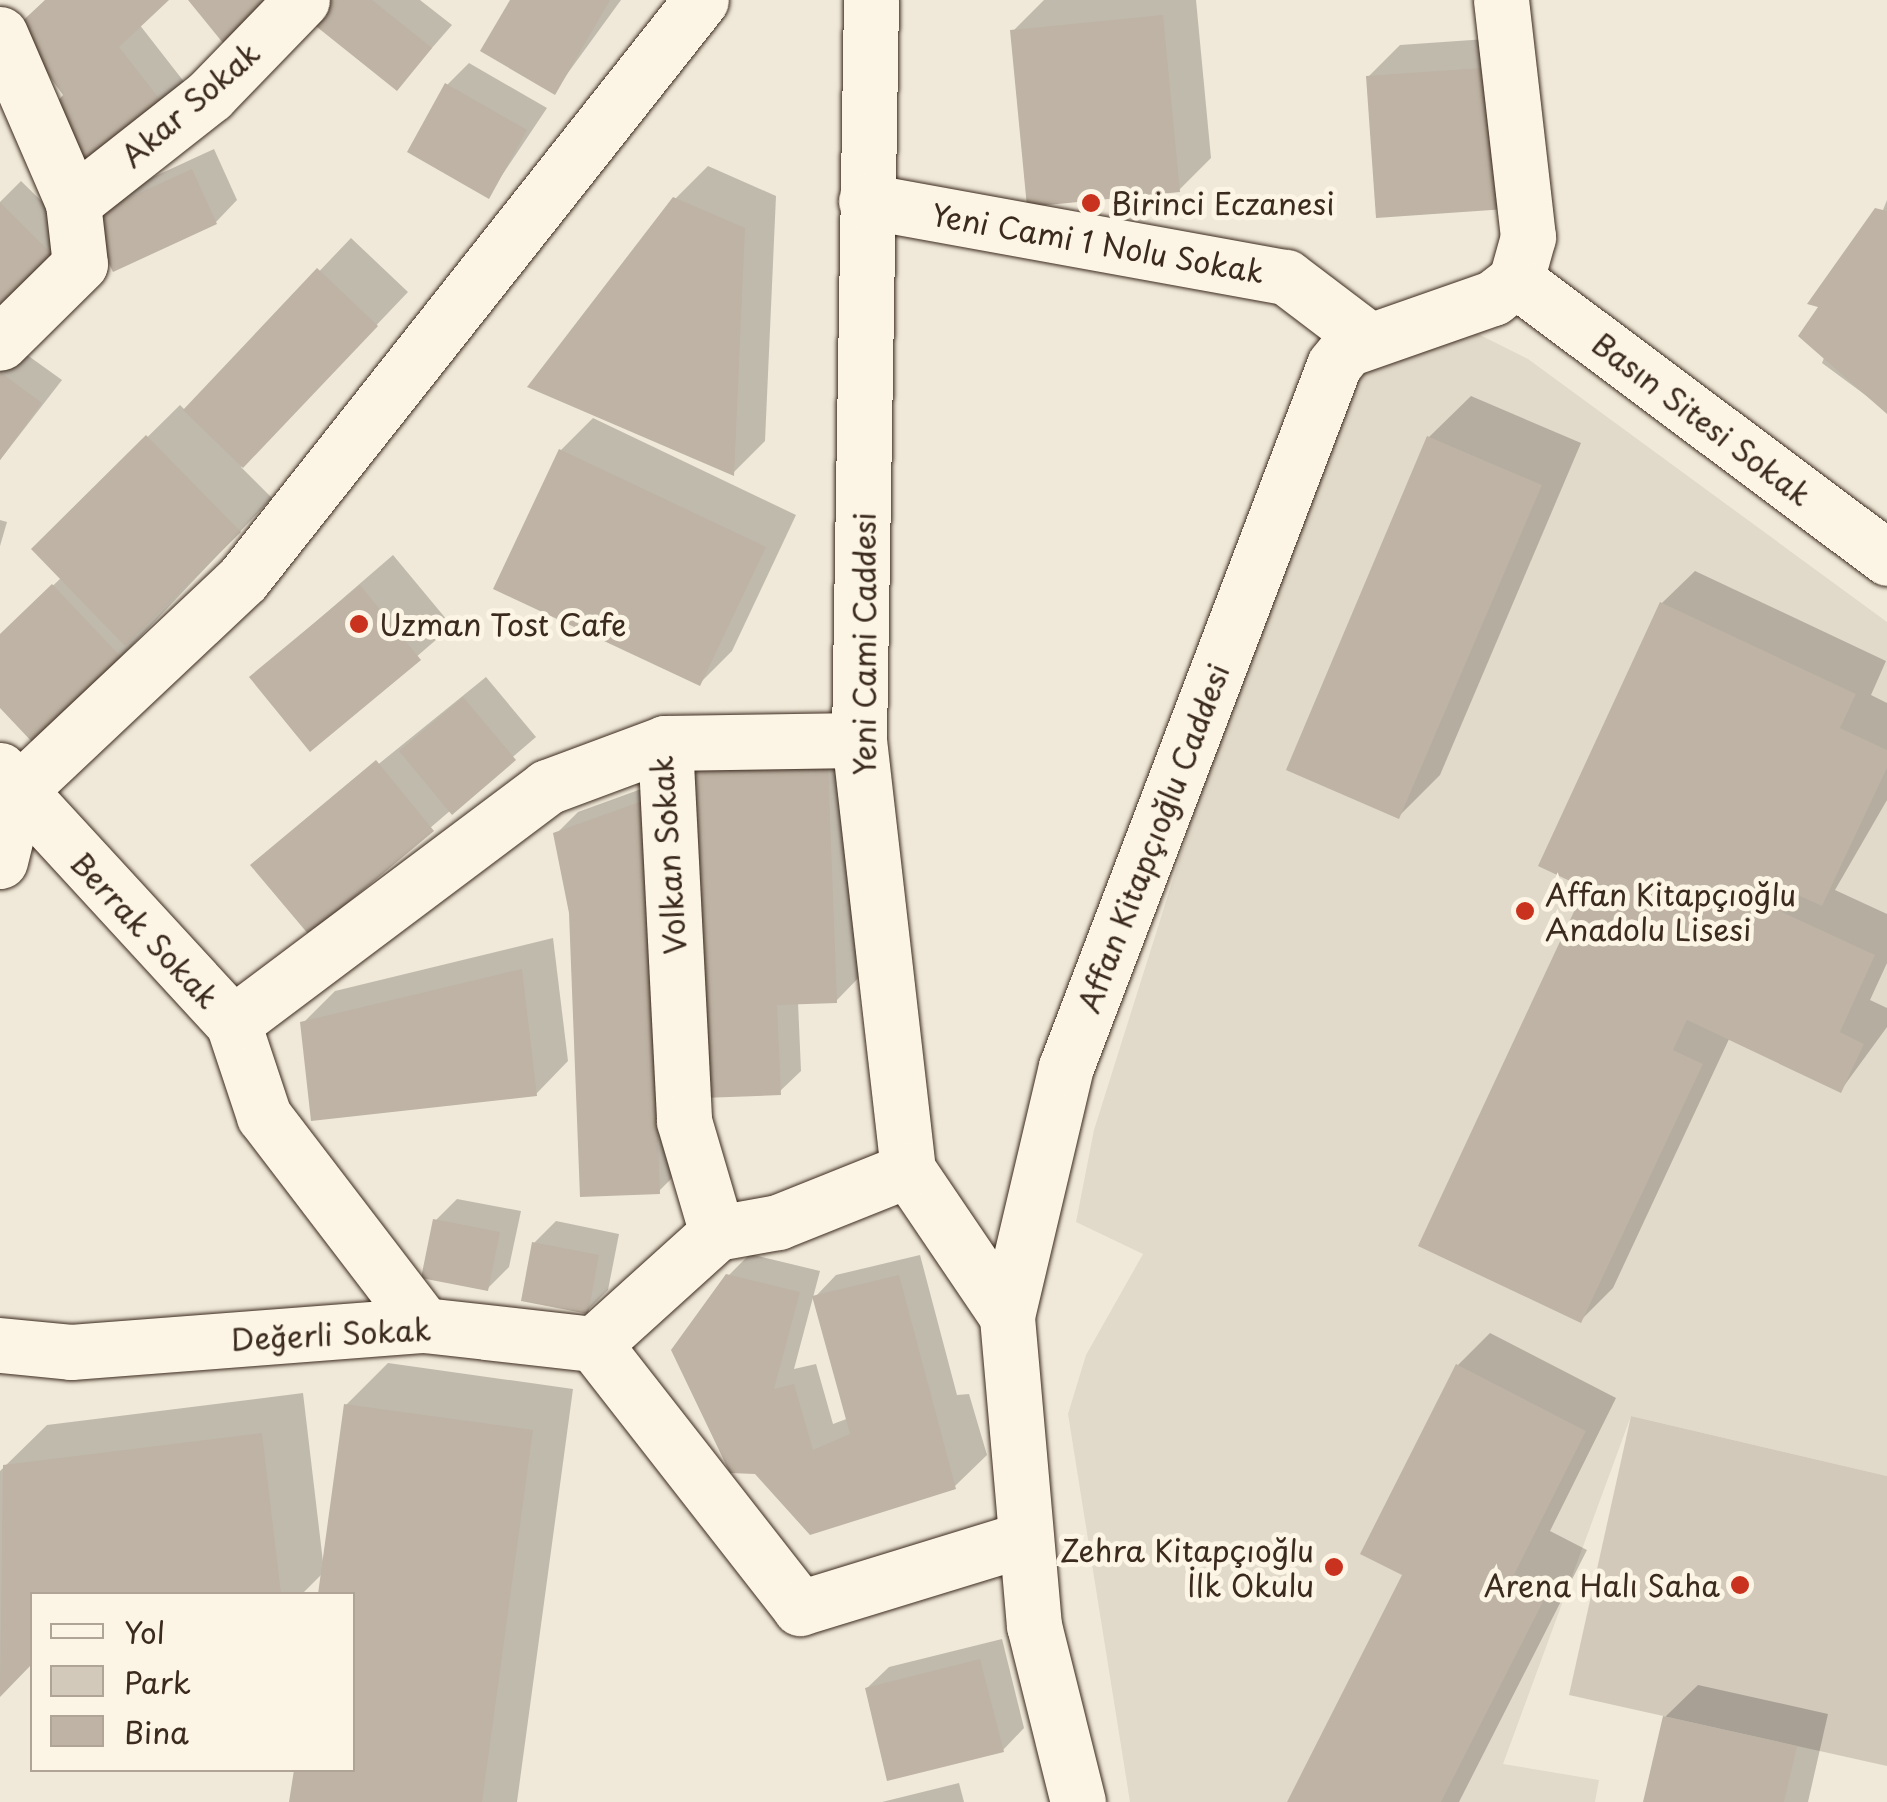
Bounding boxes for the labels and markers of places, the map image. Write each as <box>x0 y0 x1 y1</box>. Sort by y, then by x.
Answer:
place label: Birinci Eczanesi <box>1111 185 1335 221</box>
marker: Birinci Eczanesi <box>1080 192 1102 214</box>
place label: Uzman Tost Cafe <box>379 606 626 642</box>
marker: Uzman Tost Cafe <box>348 613 370 635</box>
place label: Affan Kitapçıoğlu Anadolu Lisesi <box>1545 876 1797 946</box>
marker: Affan Kitapçıoğlu Anadolu Lisesi <box>1514 900 1536 922</box>
place label: Zehra Kitapçıoğlu İlk Okulu <box>1060 1532 1314 1602</box>
marker: Zehra Kitapçıoğlu İlk Okulu <box>1323 1556 1345 1578</box>
place label: Arena Halı Saha <box>1482 1567 1720 1603</box>
marker: Arena Halı Saha <box>1729 1574 1751 1596</box>

